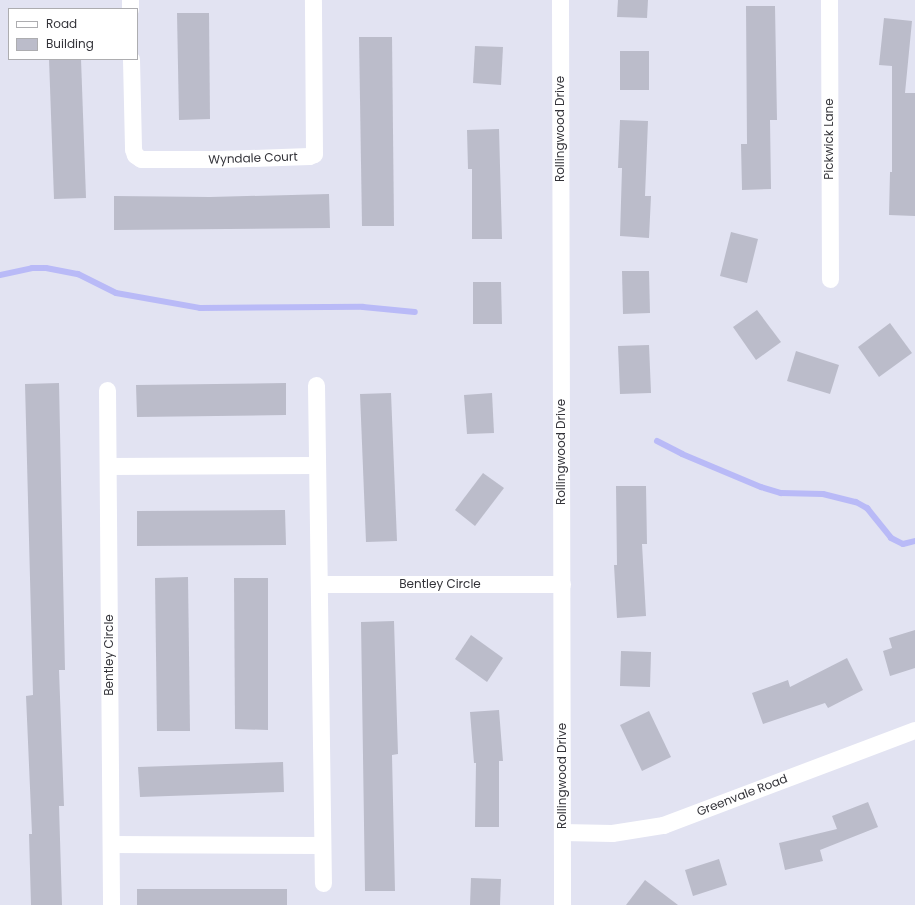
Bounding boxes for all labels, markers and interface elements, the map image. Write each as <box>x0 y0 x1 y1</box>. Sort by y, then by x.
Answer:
legend <box>8 8 138 60</box>
text: Road <box>46 15 77 32</box>
text: Building <box>46 35 94 52</box>
street label: Rollingwood Drive <box>553 76 567 182</box>
street label: Pickwick Lane <box>822 98 836 180</box>
street label: Wyndale Court <box>208 149 298 167</box>
street label: Rollingwood Drive <box>554 399 568 505</box>
street label: Bentley Circle <box>399 577 481 591</box>
street label: Bentley Circle <box>102 614 116 696</box>
street label: Rollingwood Drive <box>555 723 569 829</box>
street label: Greenvale Road <box>695 771 789 819</box>

